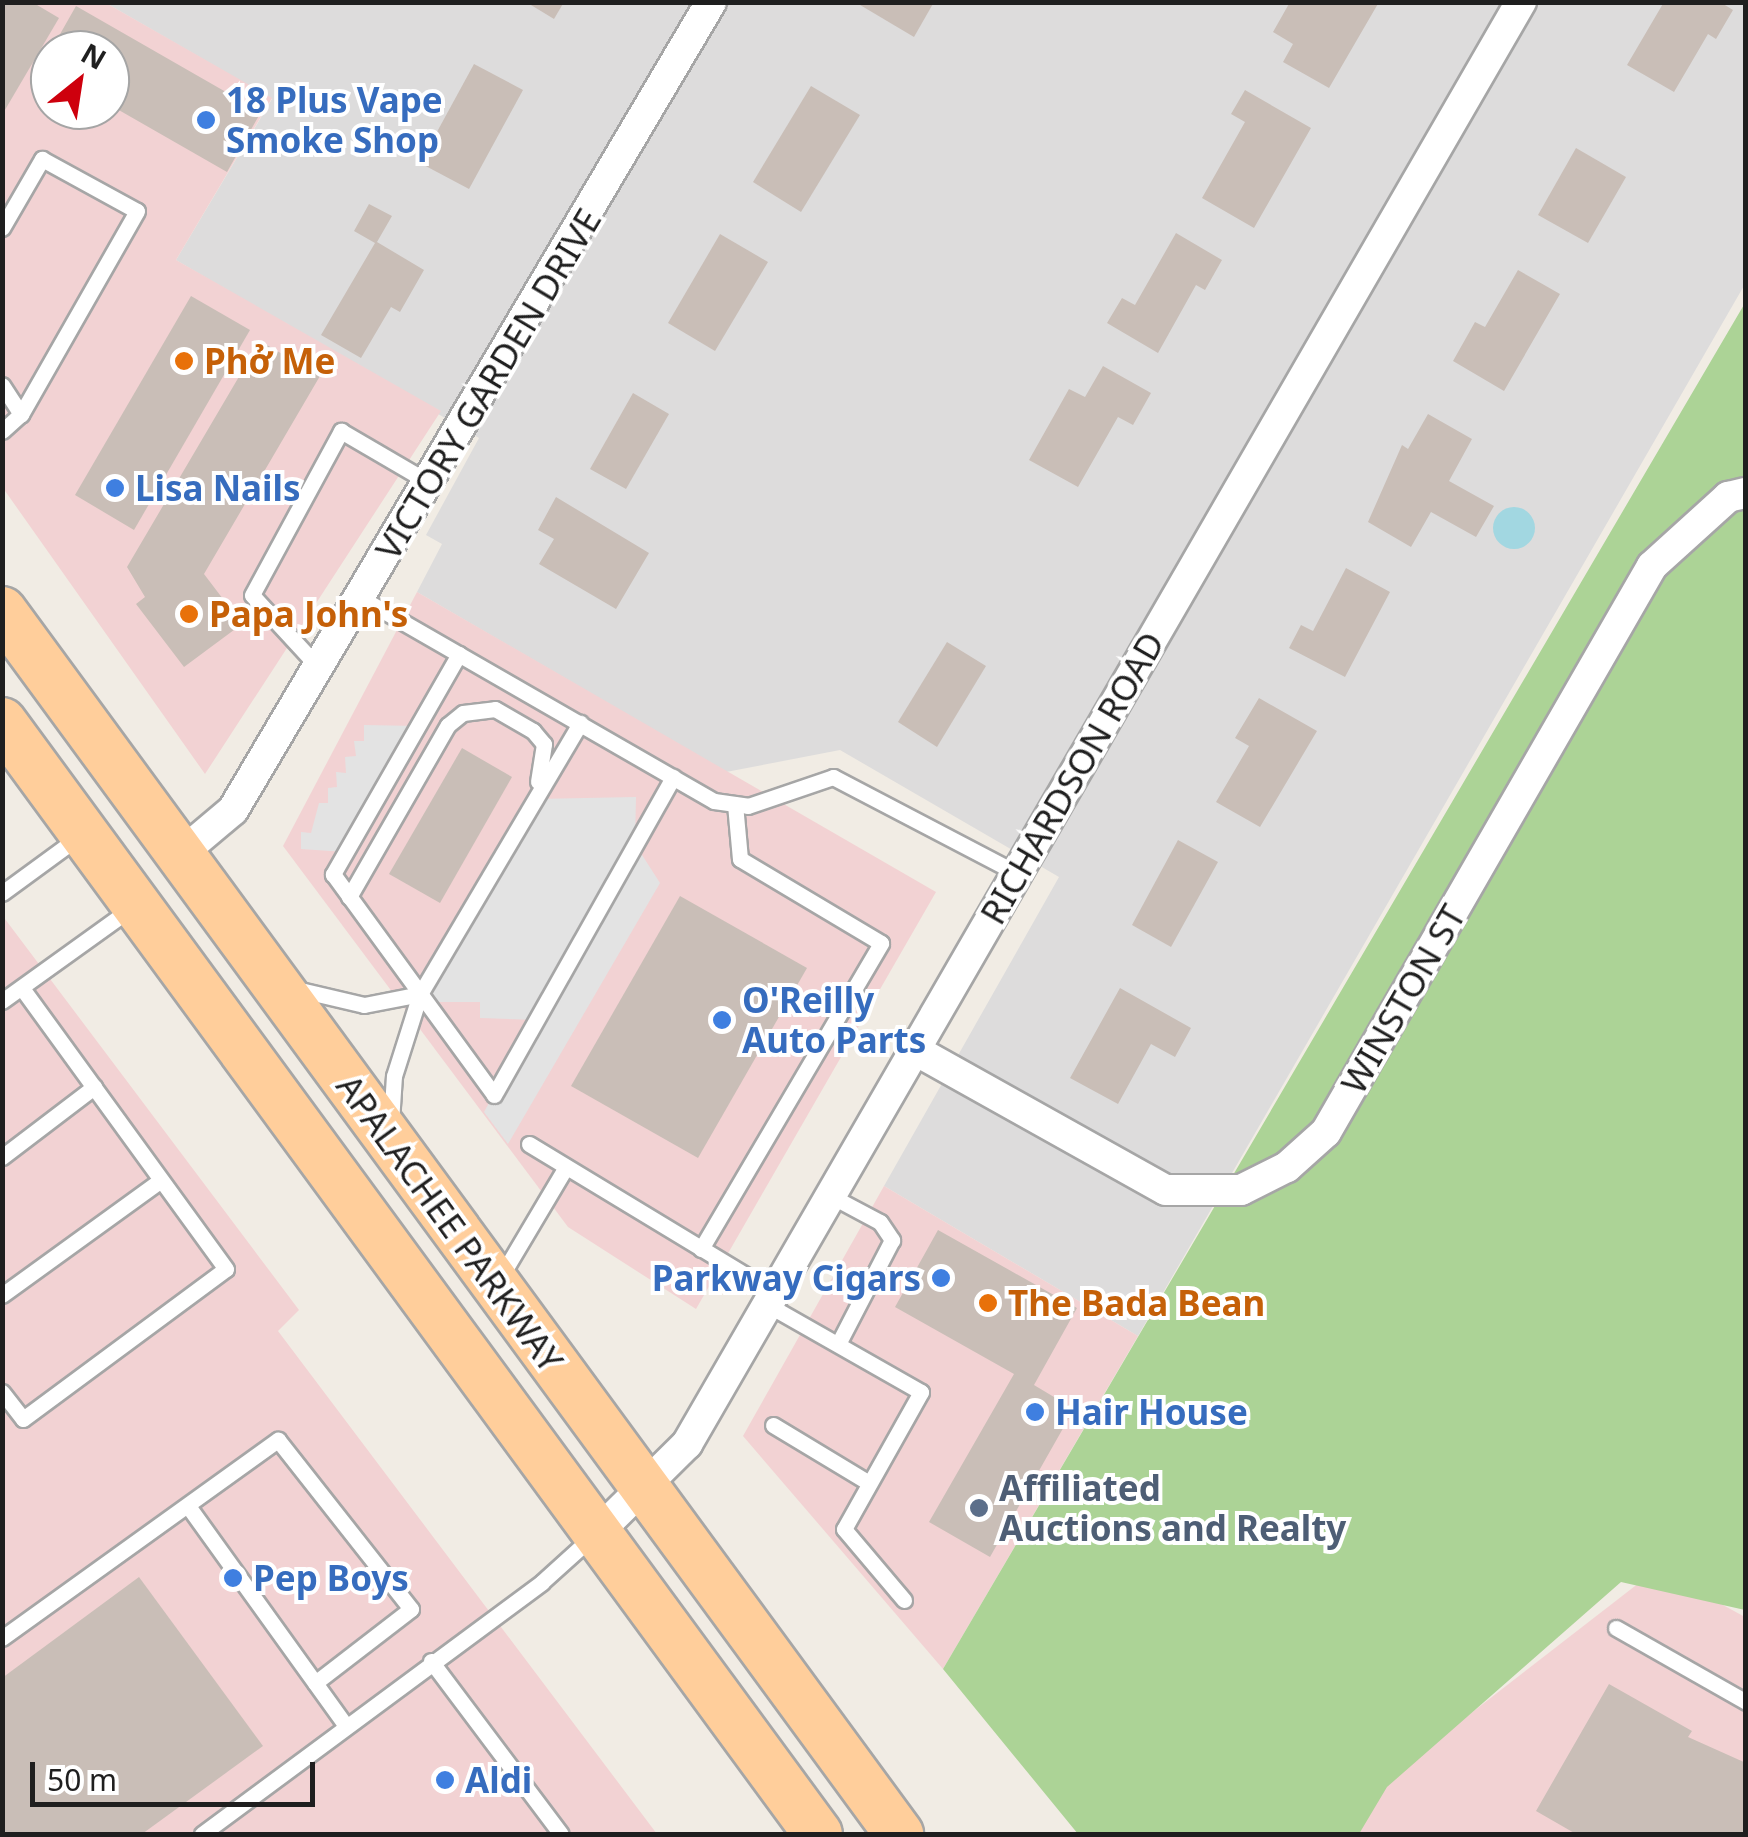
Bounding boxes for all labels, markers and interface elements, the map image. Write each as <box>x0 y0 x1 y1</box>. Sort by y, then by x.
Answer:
north arrow <box>30 30 130 130</box>
text: N <box>75 34 113 78</box>
place label: 18 Plus Vape Smoke Shop <box>226 79 443 161</box>
marker: 18 Plus Vape Smoke Shop <box>195 109 217 131</box>
street label: VICTORY GARDEN DRIVE <box>367 201 609 567</box>
place label: Phở Me <box>204 340 335 382</box>
marker: Phở Me <box>173 350 195 372</box>
place label: Lisa Nails <box>135 467 301 509</box>
marker: Lisa Nails <box>104 477 126 499</box>
place label: Papa John's <box>209 593 408 635</box>
marker: Papa John's <box>178 603 200 625</box>
street label: RICHARDSON ROAD <box>971 625 1173 931</box>
street label: WINSTON ST <box>1332 897 1474 1101</box>
place label: O'Reilly Auto Parts <box>742 979 926 1061</box>
marker: O'Reilly Auto Parts <box>711 1009 733 1031</box>
street label: APALACHEE PARKWAY <box>328 1066 572 1380</box>
place label: Parkway Cigars <box>652 1257 921 1299</box>
marker: Parkway Cigars <box>930 1267 952 1289</box>
place label: The Bada Bean <box>1008 1282 1265 1324</box>
marker: The Bada Bean <box>977 1292 999 1314</box>
place label: Hair House <box>1055 1391 1248 1433</box>
marker: Hair House <box>1024 1401 1046 1423</box>
place label: Affiliated Auctions and Realty <box>999 1467 1346 1549</box>
marker: Affiliated Auctions and Realty <box>968 1497 990 1519</box>
place label: Pep Boys <box>253 1557 409 1599</box>
marker: Pep Boys <box>222 1567 244 1589</box>
scale bar <box>35 1742 320 1804</box>
text: 50 m <box>47 1759 117 1800</box>
place label: Aldi <box>465 1759 532 1801</box>
marker: Aldi <box>434 1769 456 1791</box>

